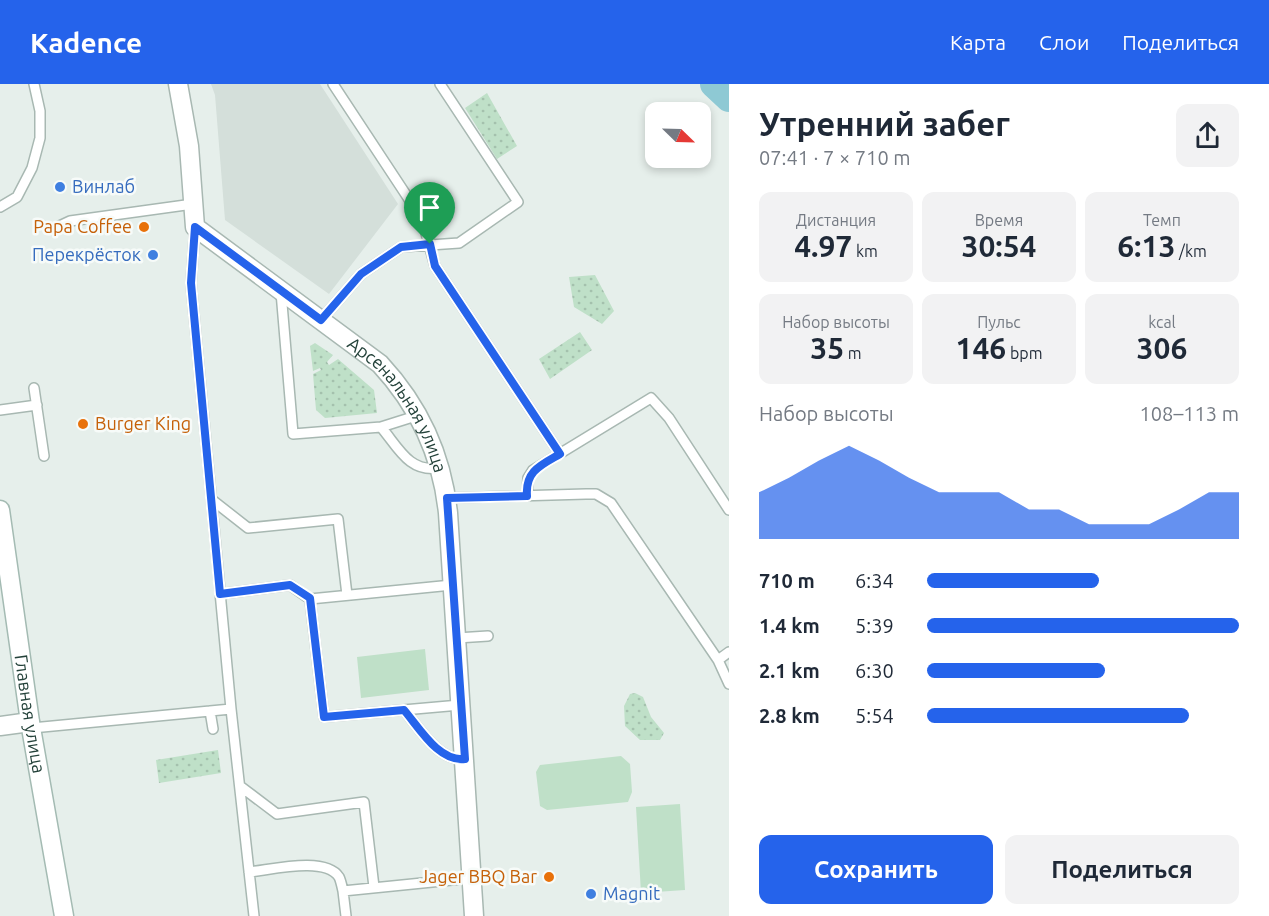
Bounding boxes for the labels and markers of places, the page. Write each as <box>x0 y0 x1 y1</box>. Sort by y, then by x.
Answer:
place label: Винлаб <box>72 176 135 196</box>
marker: Винлаб <box>53 180 67 194</box>
pin <box>404 182 455 244</box>
place label: Papa Coffee <box>33 216 132 236</box>
marker: Papa Coffee <box>137 220 151 234</box>
place label: Перекрёсток <box>32 244 141 264</box>
marker: Перекрёсток <box>146 248 160 262</box>
place label: Burger King <box>95 413 191 433</box>
marker: Burger King <box>76 417 90 431</box>
place label: Jager BBQ Bar <box>419 866 537 887</box>
marker: Jager BBQ Bar <box>542 870 556 884</box>
place label: Magnit <box>603 883 660 903</box>
marker: Magnit <box>584 887 598 901</box>

